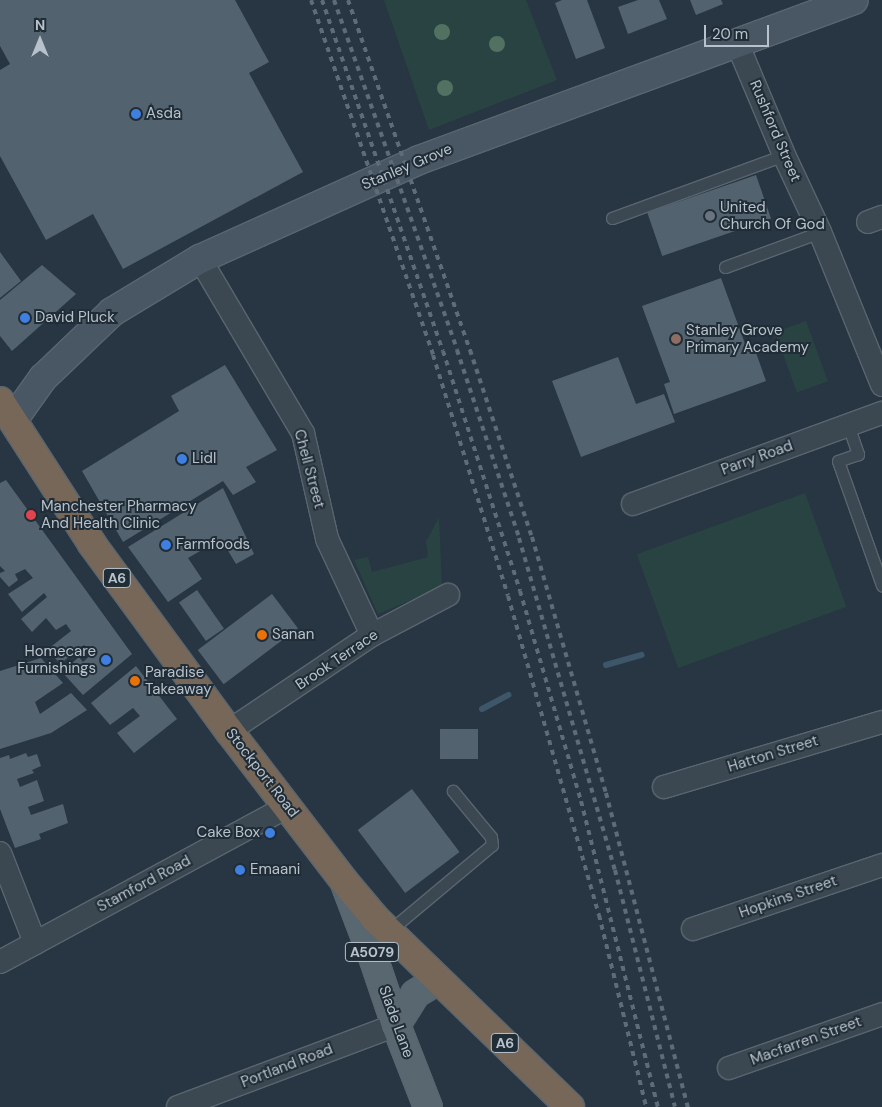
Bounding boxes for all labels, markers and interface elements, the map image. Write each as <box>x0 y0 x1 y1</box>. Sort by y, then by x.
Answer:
north arrow <box>15 15 65 65</box>
scale bar <box>707 15 772 47</box>
text: N <box>35 16 45 34</box>
text: 20 m <box>712 24 748 44</box>
street label: Rushford Street <box>746 78 804 184</box>
place label: Asda <box>146 105 181 123</box>
marker: Asda <box>130 108 142 120</box>
street label: Stanley Grove <box>359 140 455 194</box>
place label: United Church Of God <box>720 198 825 233</box>
marker: United Church Of God <box>704 210 716 222</box>
place label: David Pluck <box>35 309 115 327</box>
marker: David Pluck <box>19 312 31 324</box>
place label: Stanley Grove Primary Academy <box>686 321 809 356</box>
marker: Stanley Grove Primary Academy <box>670 333 682 345</box>
street label: Chell Street <box>290 428 328 510</box>
street label: Parry Road <box>719 437 795 479</box>
place label: Lidl <box>192 450 216 468</box>
marker: Lidl <box>176 453 188 465</box>
place label: Manchester Pharmacy And Health Clinic <box>41 497 197 532</box>
marker: Manchester Pharmacy And Health Clinic <box>25 509 37 521</box>
place label: Farmfoods <box>176 536 250 554</box>
marker: Farmfoods <box>160 539 172 551</box>
road number: A6 <box>102 566 132 590</box>
place label: Sanan <box>272 626 314 644</box>
street label: Brook Terrace <box>292 626 382 694</box>
marker: Sanan <box>256 629 268 641</box>
place label: Homecare Furnishings <box>17 642 96 677</box>
marker: Homecare Furnishings <box>100 654 112 666</box>
place label: Paradise Takeaway <box>145 663 211 698</box>
marker: Paradise Takeaway <box>129 675 141 687</box>
street label: Stockport Road <box>222 725 302 821</box>
street label: Hatton Street <box>726 732 820 776</box>
place label: Cake Box <box>196 824 260 842</box>
marker: Cake Box <box>264 827 276 839</box>
street label: Stamford Road <box>94 852 194 916</box>
place label: Emaani <box>250 861 300 879</box>
marker: Emaani <box>234 864 246 876</box>
street label: Hopkins Street <box>737 872 839 922</box>
road number: A5079 <box>344 940 400 964</box>
street label: Slade Lane <box>375 984 417 1060</box>
street label: Macfarren Street <box>748 1013 864 1069</box>
road number: A6 <box>490 1032 520 1054</box>
street label: Portland Road <box>238 1040 336 1092</box>

